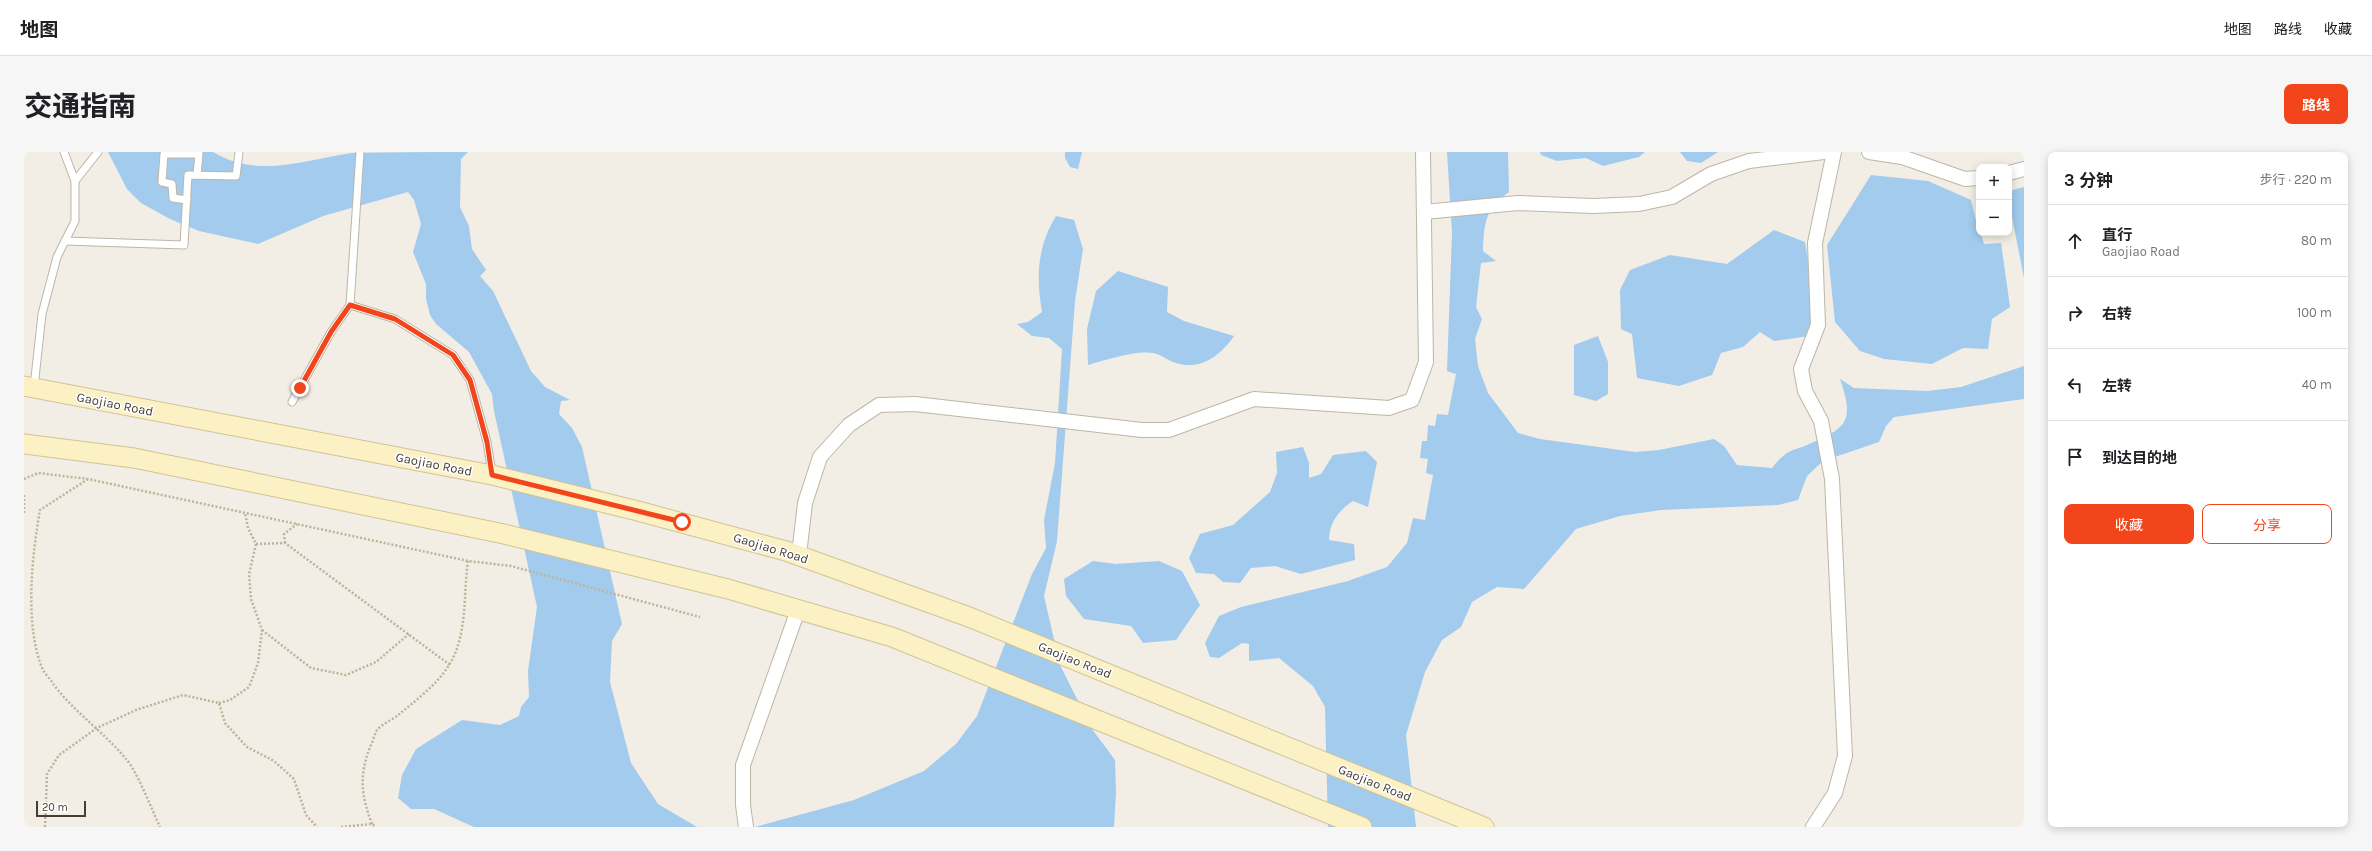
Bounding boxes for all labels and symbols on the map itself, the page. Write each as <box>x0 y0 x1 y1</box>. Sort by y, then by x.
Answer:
route end <box>291 379 309 397</box>
street label: Gaojiao Road <box>75 389 155 419</box>
street label: Gaojiao Road <box>394 449 474 479</box>
route start <box>673 513 691 531</box>
street label: Gaojiao Road <box>732 529 810 567</box>
street label: Gaojiao Road <box>1036 638 1114 682</box>
street label: Gaojiao Road <box>1336 761 1414 805</box>
scale bar <box>36 799 86 818</box>

